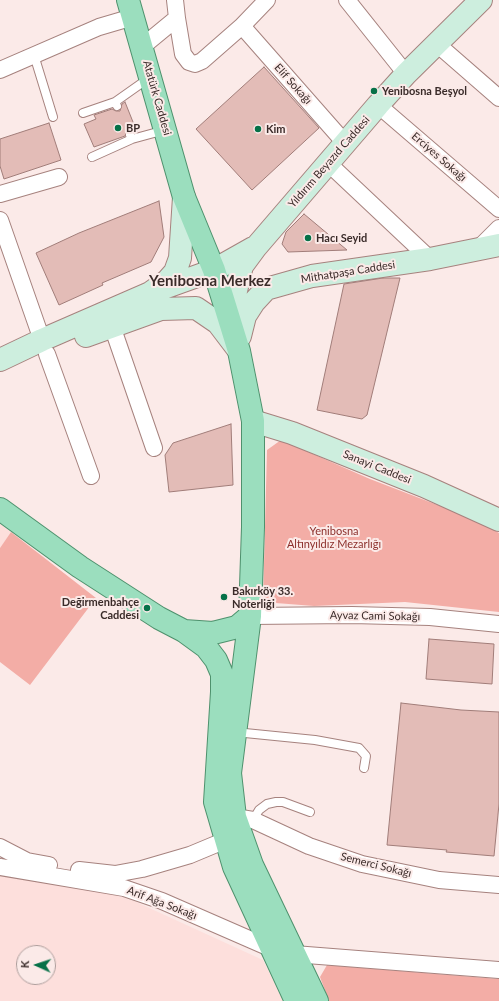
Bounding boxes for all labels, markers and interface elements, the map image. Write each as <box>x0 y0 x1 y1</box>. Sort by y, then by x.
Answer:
street label: Atatürk Caddesi <box>140 59 174 137</box>
street label: Elif Sokağı <box>271 61 315 107</box>
place label: Yenibosna Beşyol <box>382 84 467 98</box>
marker: Yenibosna Beşyol <box>369 86 379 96</box>
street label: Yıldırım Beyazıd Caddesi <box>286 113 372 211</box>
place label: BP <box>126 121 140 135</box>
place label: Kim <box>266 122 286 136</box>
marker: BP <box>113 123 123 133</box>
marker: Kim <box>253 124 263 134</box>
street label: Erciyes Sokağı <box>409 130 469 184</box>
place label: Hacı Seyid <box>316 231 367 245</box>
marker: Hacı Seyid <box>303 233 313 243</box>
street label: Mithatpaşa Caddesi <box>300 258 396 286</box>
district label: Yenibosna Merkez <box>149 272 271 290</box>
street label: Sanayi Caddesi <box>341 447 413 487</box>
park label: Yenibosna Altınyıldız Mezarlığı <box>287 524 381 550</box>
place label: Bakırköy 33. Noterliği <box>232 584 293 610</box>
marker: Bakırköy 33. Noterliği <box>219 592 229 602</box>
place label: Değirmenbahçe Caddesi <box>62 595 139 621</box>
marker: Değirmenbahçe Caddesi <box>142 603 152 613</box>
street label: Ayvaz Cami Sokağı <box>330 609 420 623</box>
street label: Semerci Sokağı <box>339 850 413 880</box>
street label: Arif Ağa Sokağı <box>125 884 199 922</box>
north arrow <box>16 945 56 985</box>
text: K <box>18 960 31 969</box>

